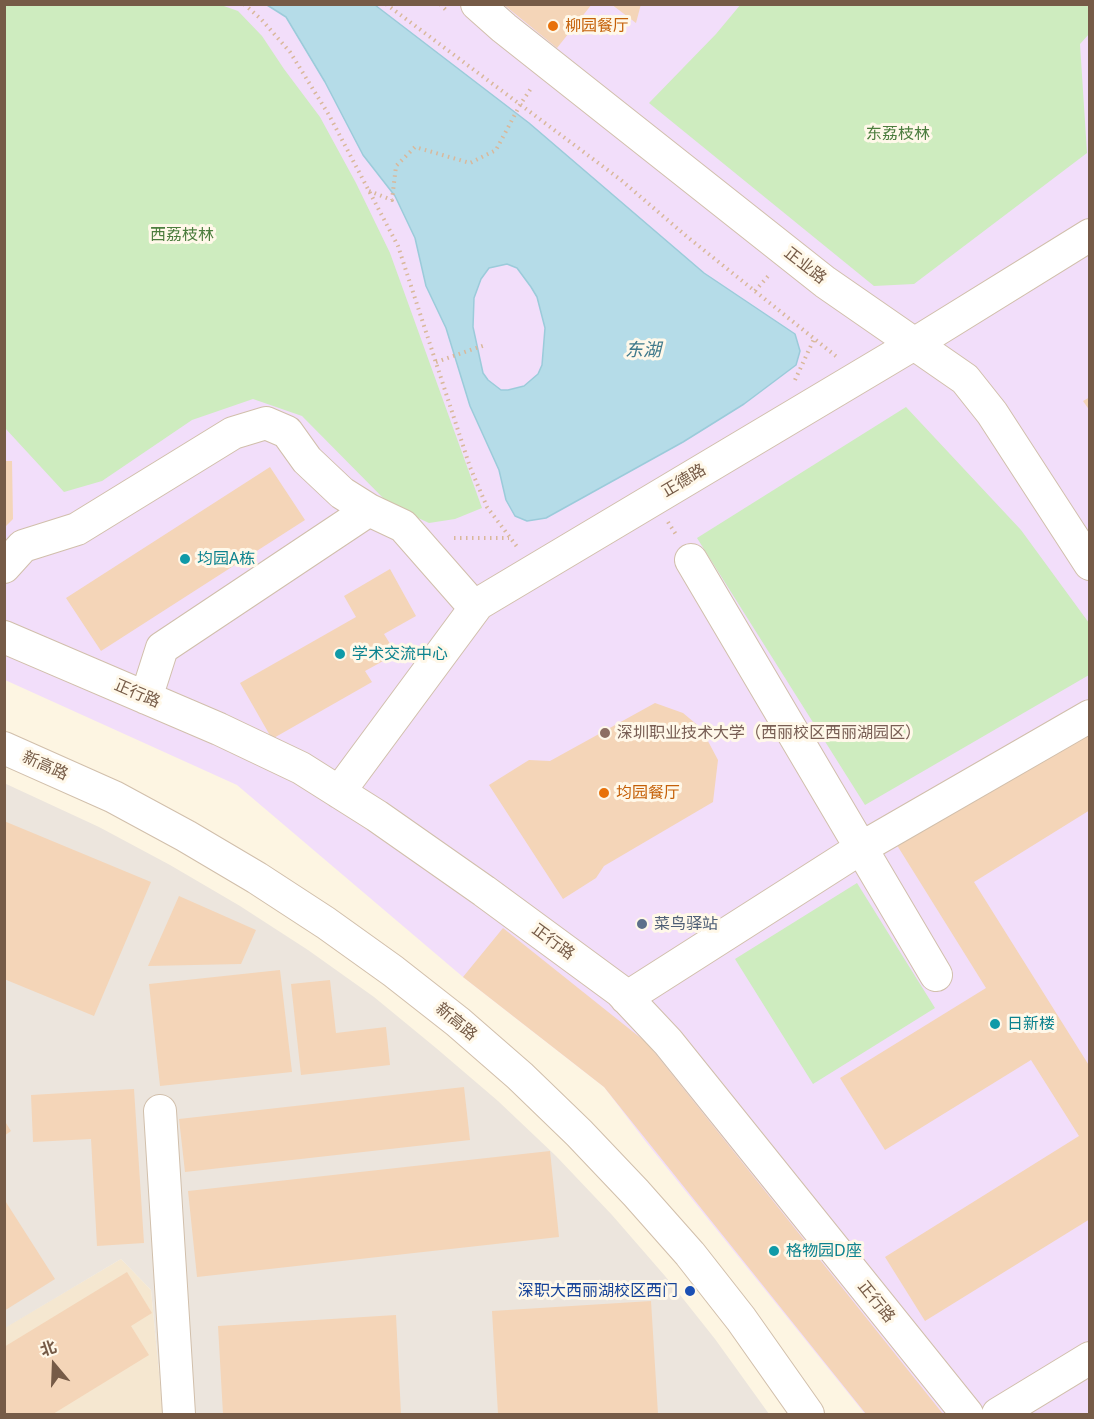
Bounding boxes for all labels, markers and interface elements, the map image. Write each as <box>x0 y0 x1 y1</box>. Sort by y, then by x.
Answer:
place label: 柳园餐厅 <box>565 16 629 36</box>
marker: 柳园餐厅 <box>546 19 560 33</box>
park label: 东荔枝林 <box>866 124 930 144</box>
park label: 西荔枝林 <box>150 225 214 245</box>
street label: 正业路 <box>780 244 830 288</box>
water label: 东湖 <box>625 340 661 362</box>
street label: 正德路 <box>658 460 710 502</box>
place label: 均园A栋 <box>197 549 255 569</box>
marker: 均园A栋 <box>178 552 192 566</box>
place label: 学术交流中心 <box>352 644 448 664</box>
marker: 学术交流中心 <box>333 647 347 661</box>
street label: 正行路 <box>111 676 163 712</box>
place label: 深圳职业技术大学（西丽校区西丽湖园区） <box>617 723 921 743</box>
marker: 深圳职业技术大学（西丽校区西丽湖园区） <box>598 726 612 740</box>
street label: 新高路 <box>19 747 71 785</box>
place label: 均园餐厅 <box>616 783 680 803</box>
marker: 均园餐厅 <box>597 786 611 800</box>
place label: 菜鸟驿站 <box>654 914 718 934</box>
marker: 菜鸟驿站 <box>635 917 649 931</box>
street label: 正行路 <box>528 920 578 964</box>
street label: 新高路 <box>431 999 481 1045</box>
place label: 日新楼 <box>1007 1014 1055 1034</box>
marker: 日新楼 <box>988 1017 1002 1031</box>
place label: 格物园D座 <box>786 1241 862 1261</box>
marker: 格物园D座 <box>767 1244 781 1258</box>
street label: 正行路 <box>853 1277 899 1327</box>
place label: 深职大西丽湖校区西门 <box>518 1281 678 1301</box>
marker: 深职大西丽湖校区西门 <box>683 1284 697 1298</box>
north arrow <box>24 1335 84 1395</box>
text: 北 <box>37 1335 59 1361</box>

